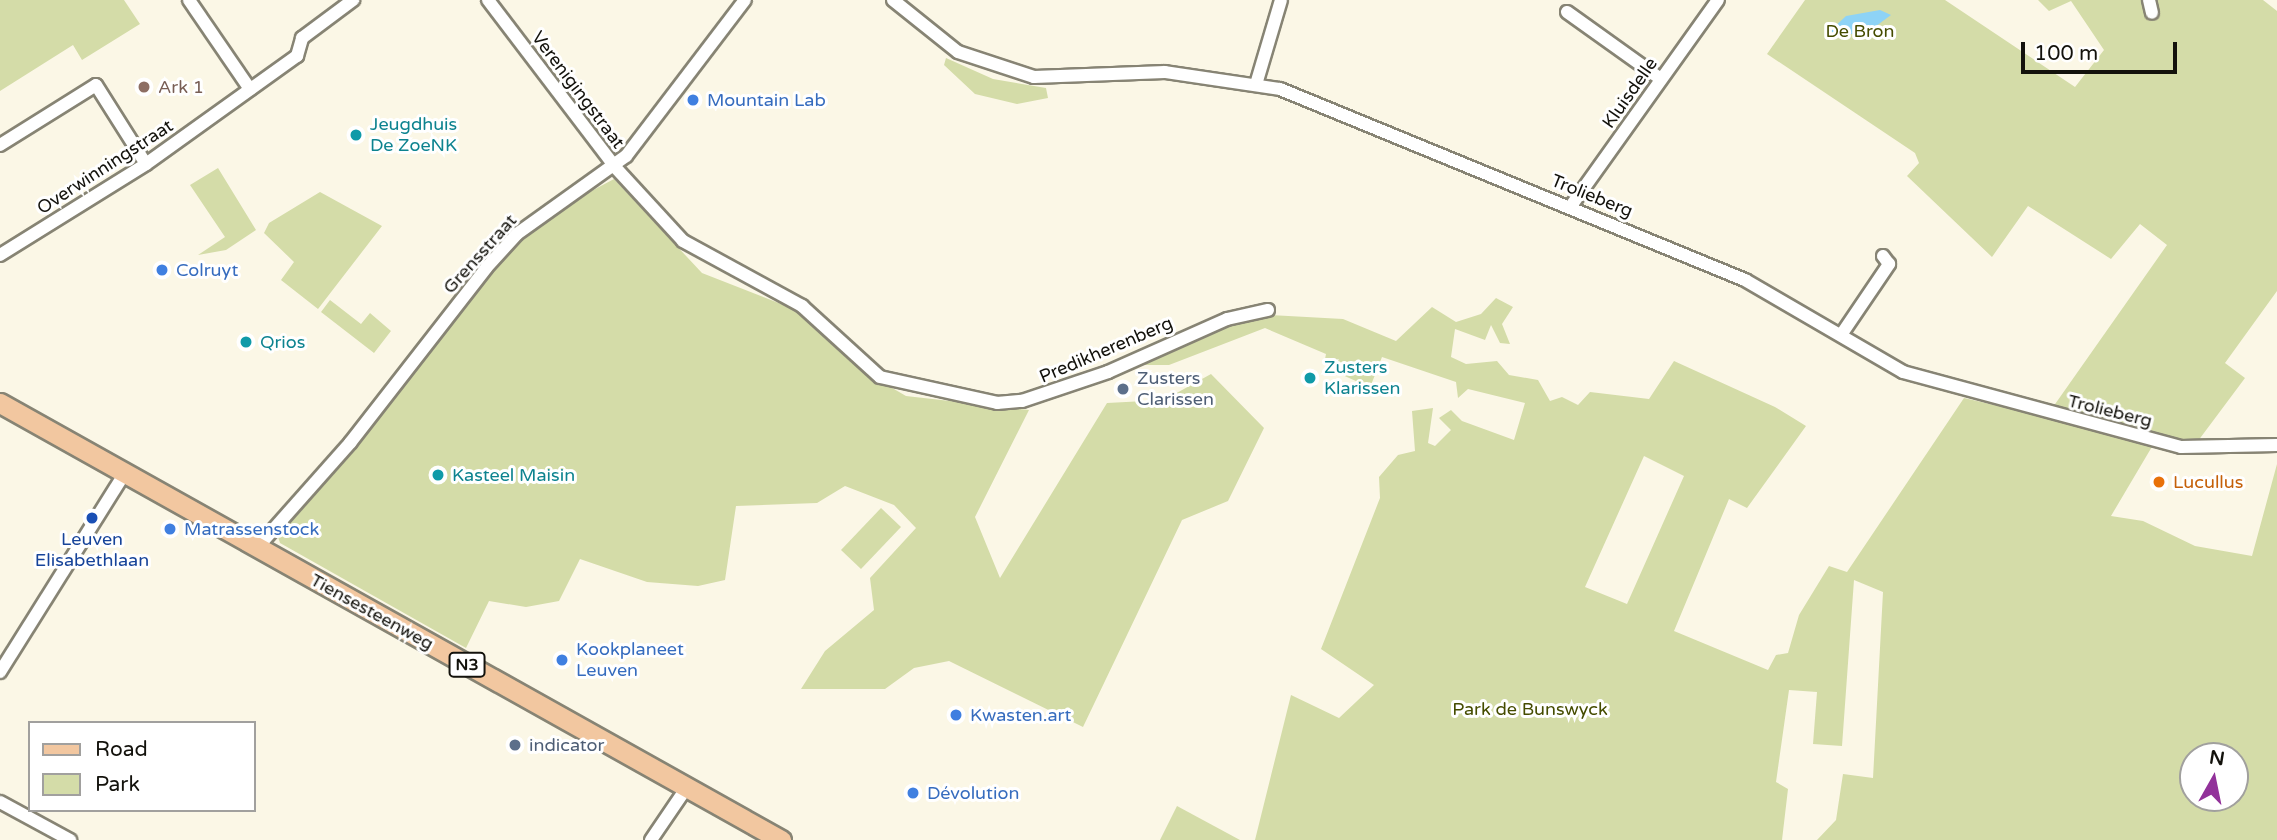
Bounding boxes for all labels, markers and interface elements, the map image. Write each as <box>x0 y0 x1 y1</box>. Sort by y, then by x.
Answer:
park label: De Bron <box>1826 20 1894 42</box>
street label: Verenigingstraat <box>527 27 629 153</box>
scale bar <box>2025 28 2181 72</box>
text: 100 m <box>2034 41 2098 66</box>
street label: Kluisdelle <box>1598 53 1662 133</box>
place label: Ark 1 <box>158 76 204 98</box>
marker: Ark 1 <box>136 79 152 95</box>
place label: Mountain Lab <box>707 89 826 111</box>
marker: Mountain Lab <box>685 92 701 108</box>
place label: Jeugdhuis De ZoeNK <box>370 114 457 156</box>
street label: Overwinningstraat <box>33 115 177 219</box>
marker: Jeugdhuis De ZoeNK <box>348 127 364 143</box>
street label: Trolieberg <box>1548 170 1636 222</box>
street label: Grensstraat <box>439 210 521 298</box>
place label: Colruyt <box>176 259 238 281</box>
marker: Colruyt <box>154 262 170 278</box>
street label: Predikherenberg <box>1036 312 1176 388</box>
place label: Qrios <box>260 331 305 353</box>
marker: Qrios <box>238 334 254 350</box>
place label: Zusters Klarissen <box>1324 357 1400 400</box>
place label: Zusters Clarissen <box>1137 368 1214 410</box>
marker: Zusters Klarissen <box>1302 370 1318 386</box>
marker: Zusters Clarissen <box>1115 381 1131 397</box>
street label: Trolieberg <box>2066 390 2154 432</box>
place label: Kasteel Maisin <box>452 464 575 486</box>
marker: Kasteel Maisin <box>430 467 446 483</box>
place label: Lucullus <box>2173 471 2243 493</box>
marker: Lucullus <box>2151 474 2167 490</box>
marker: Leuven Elisabethlaan <box>84 510 100 526</box>
place label: Matrassenstock <box>184 518 319 540</box>
marker: Matrassenstock <box>162 521 178 537</box>
place label: Leuven Elisabethlaan <box>35 529 149 572</box>
street label: Tiensesteenweg <box>307 569 437 655</box>
place label: Kookplaneet Leuven <box>576 639 684 682</box>
road number: N3 <box>448 652 486 678</box>
marker: Kookplaneet Leuven <box>554 652 570 668</box>
park label: Park de Bunswyck <box>1452 698 1608 720</box>
place label: Kwasten.art <box>970 704 1071 726</box>
marker: Kwasten.art <box>948 707 964 723</box>
legend <box>28 721 256 812</box>
place label: indicator <box>529 734 604 756</box>
text: Road <box>95 737 148 762</box>
marker: indicator <box>507 737 523 753</box>
north arrow <box>2179 742 2249 812</box>
text: N <box>2208 746 2226 770</box>
text: Park <box>95 772 140 797</box>
place label: Dévolution <box>927 782 1019 804</box>
marker: Dévolution <box>905 785 921 801</box>

